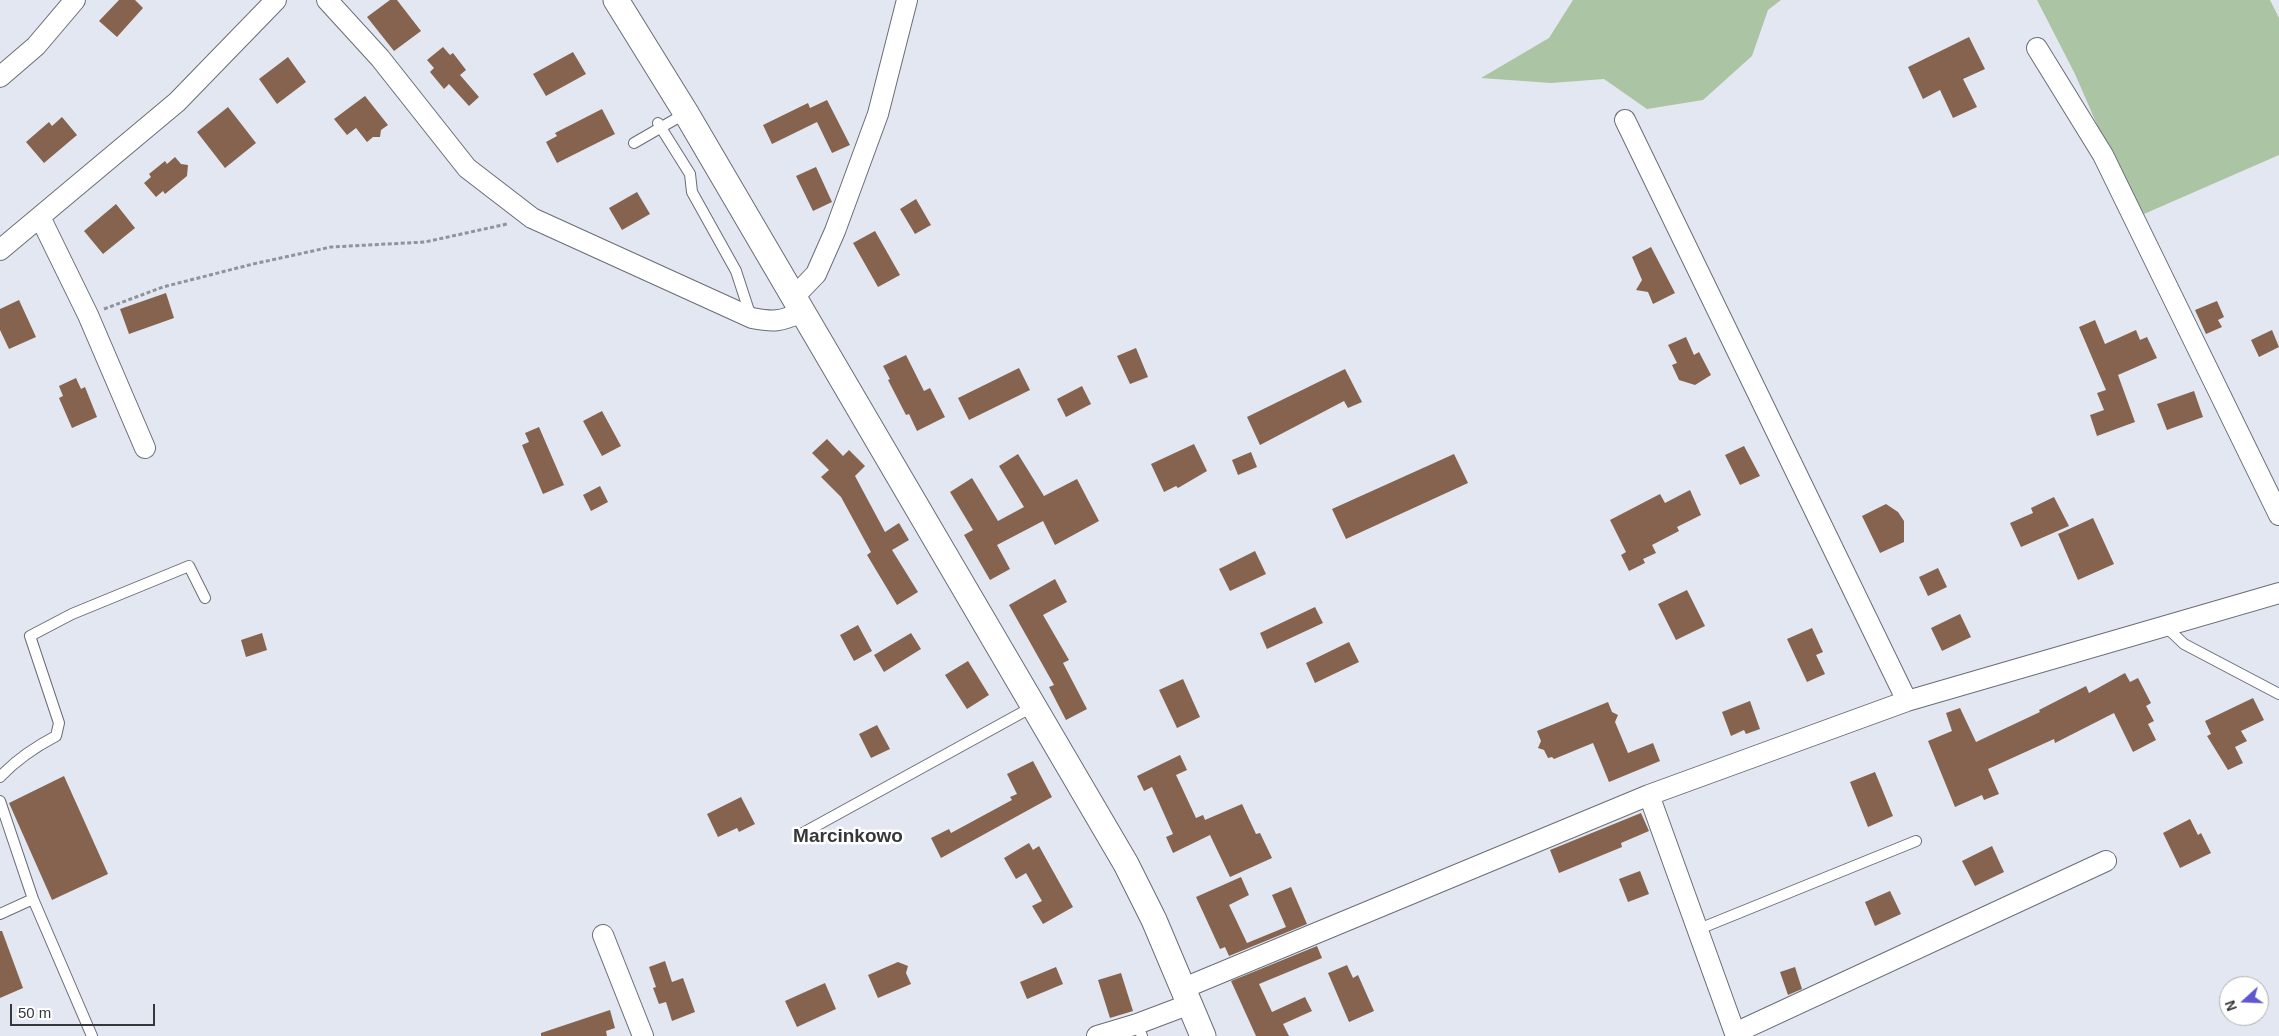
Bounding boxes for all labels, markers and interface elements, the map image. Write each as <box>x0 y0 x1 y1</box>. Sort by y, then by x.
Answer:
district label: Marcinkowo <box>793 826 903 848</box>
north arrow <box>2219 976 2269 1026</box>
scale bar <box>12 994 158 1026</box>
text: N <box>2222 998 2240 1013</box>
text: 50 m <box>18 1004 51 1021</box>

